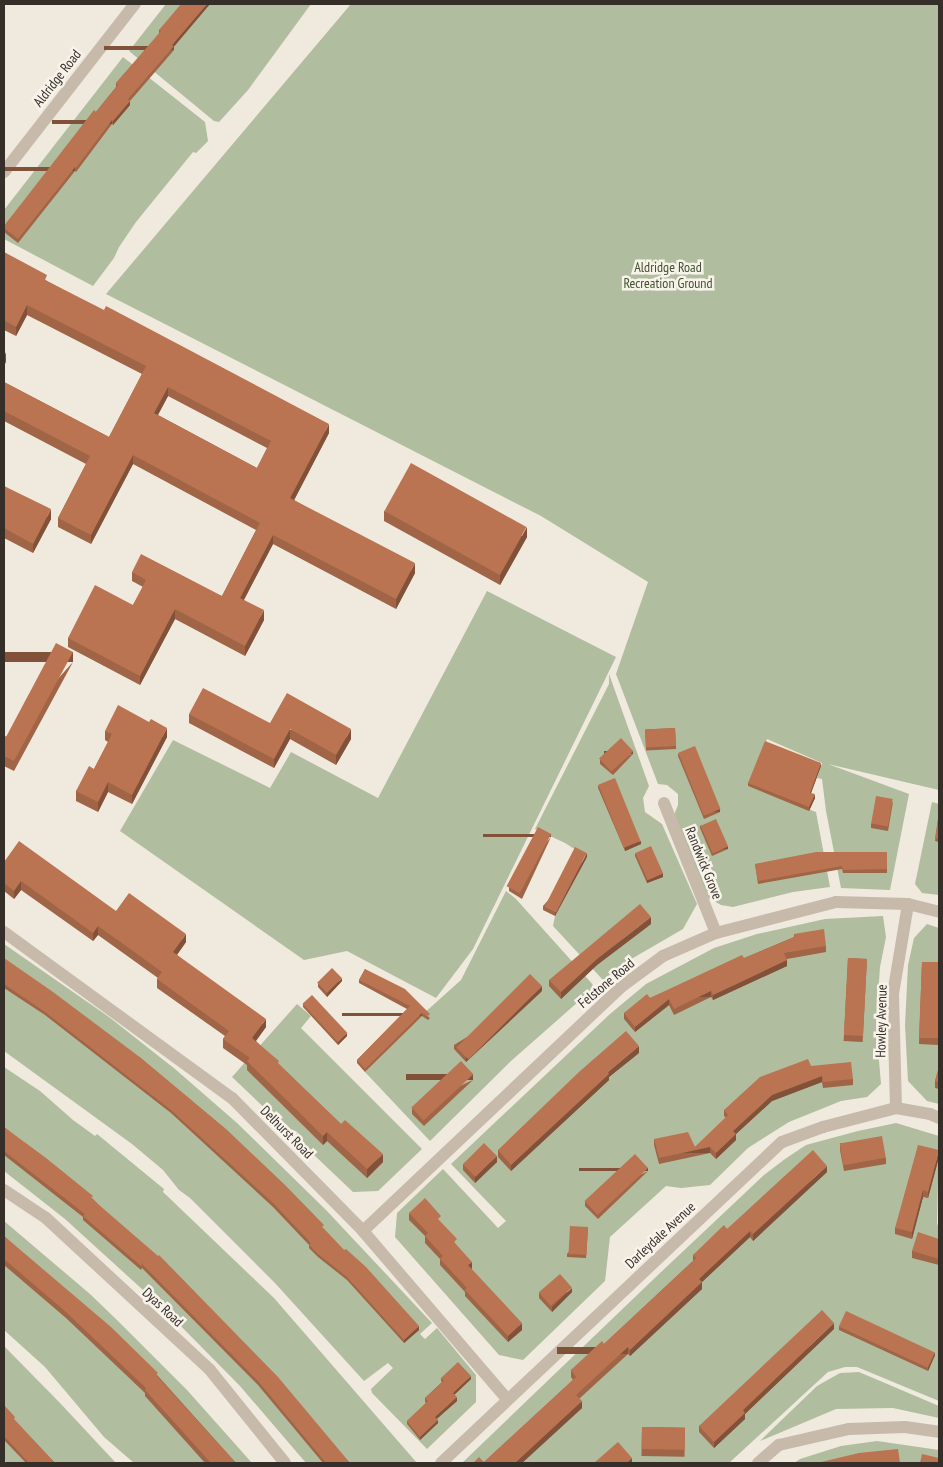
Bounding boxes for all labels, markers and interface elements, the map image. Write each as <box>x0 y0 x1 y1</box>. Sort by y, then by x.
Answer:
street label: Aldridge Road <box>30 46 84 110</box>
park label: Aldridge Road Recreation Ground <box>623 259 713 292</box>
street label: Randwick Grove <box>682 824 726 902</box>
street label: Felstone Road <box>575 955 637 1011</box>
street label: Howley Avenue <box>872 984 890 1058</box>
street label: Delhurst Road <box>257 1102 317 1162</box>
street label: Darleydale Avenue <box>621 1198 699 1272</box>
street label: Dyas Road <box>139 1284 187 1330</box>

